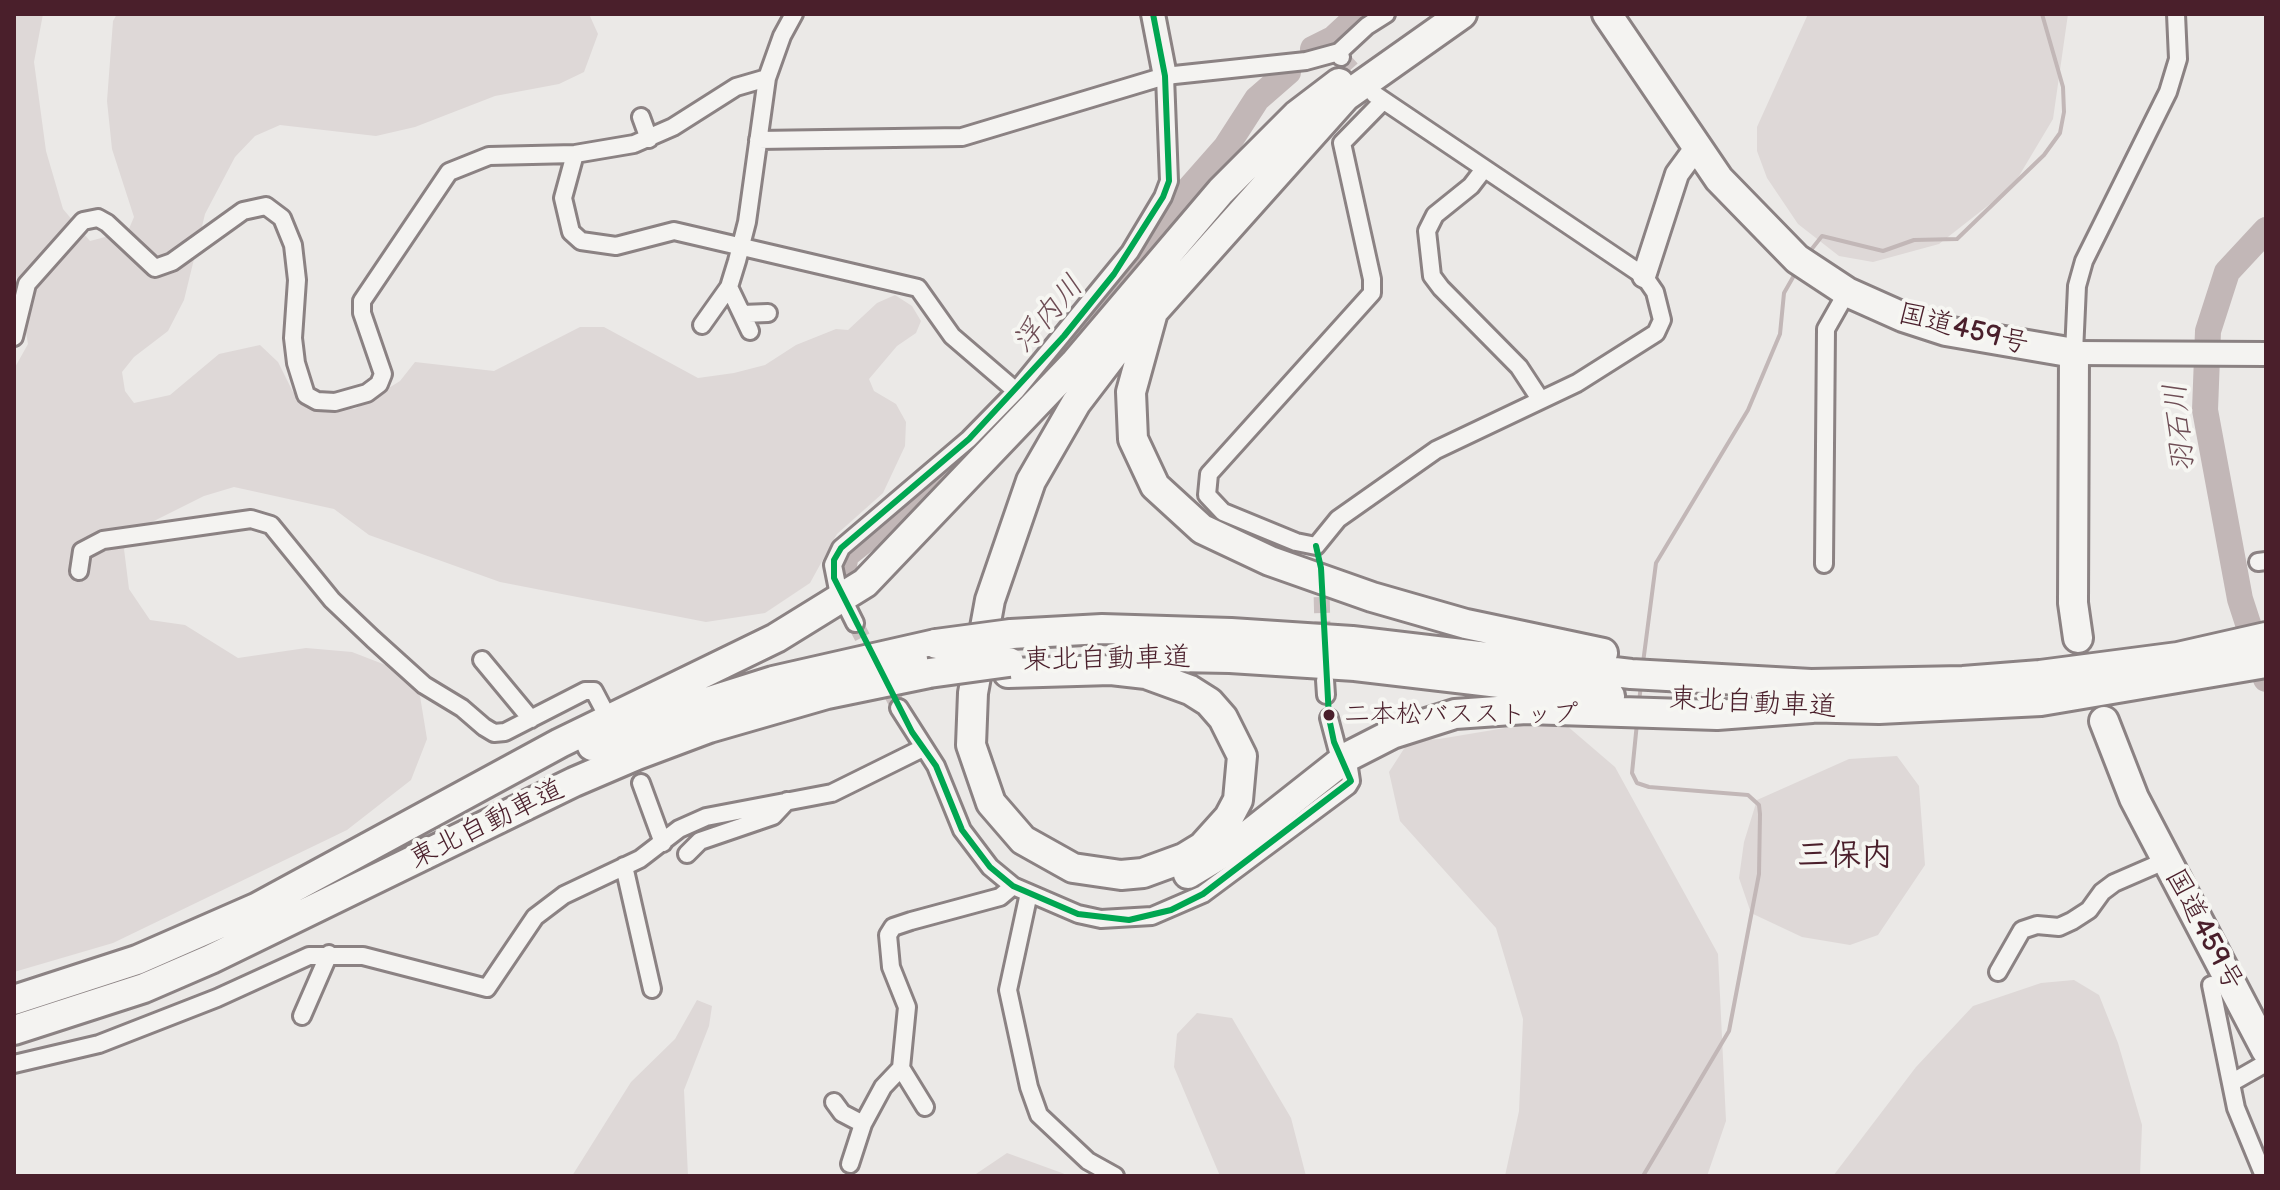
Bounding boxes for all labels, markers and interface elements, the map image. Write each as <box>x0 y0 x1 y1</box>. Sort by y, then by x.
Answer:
water label: 浮内川 <box>1006 269 1092 361</box>
street label: 国道459号 <box>1894 298 2032 362</box>
water label: 羽石川 <box>2158 381 2204 475</box>
street label: 東北自動車道 <box>1023 642 1191 678</box>
street label: 東北自動車道 <box>1668 683 1838 725</box>
place label: 二本松バスストップ <box>1344 699 1578 731</box>
marker: 二本松バスストップ <box>1321 707 1337 723</box>
street label: 東北自動車道 <box>404 773 570 877</box>
district label: 三保内 <box>1797 838 1893 876</box>
street label: 国道459号 <box>2157 863 2249 997</box>

